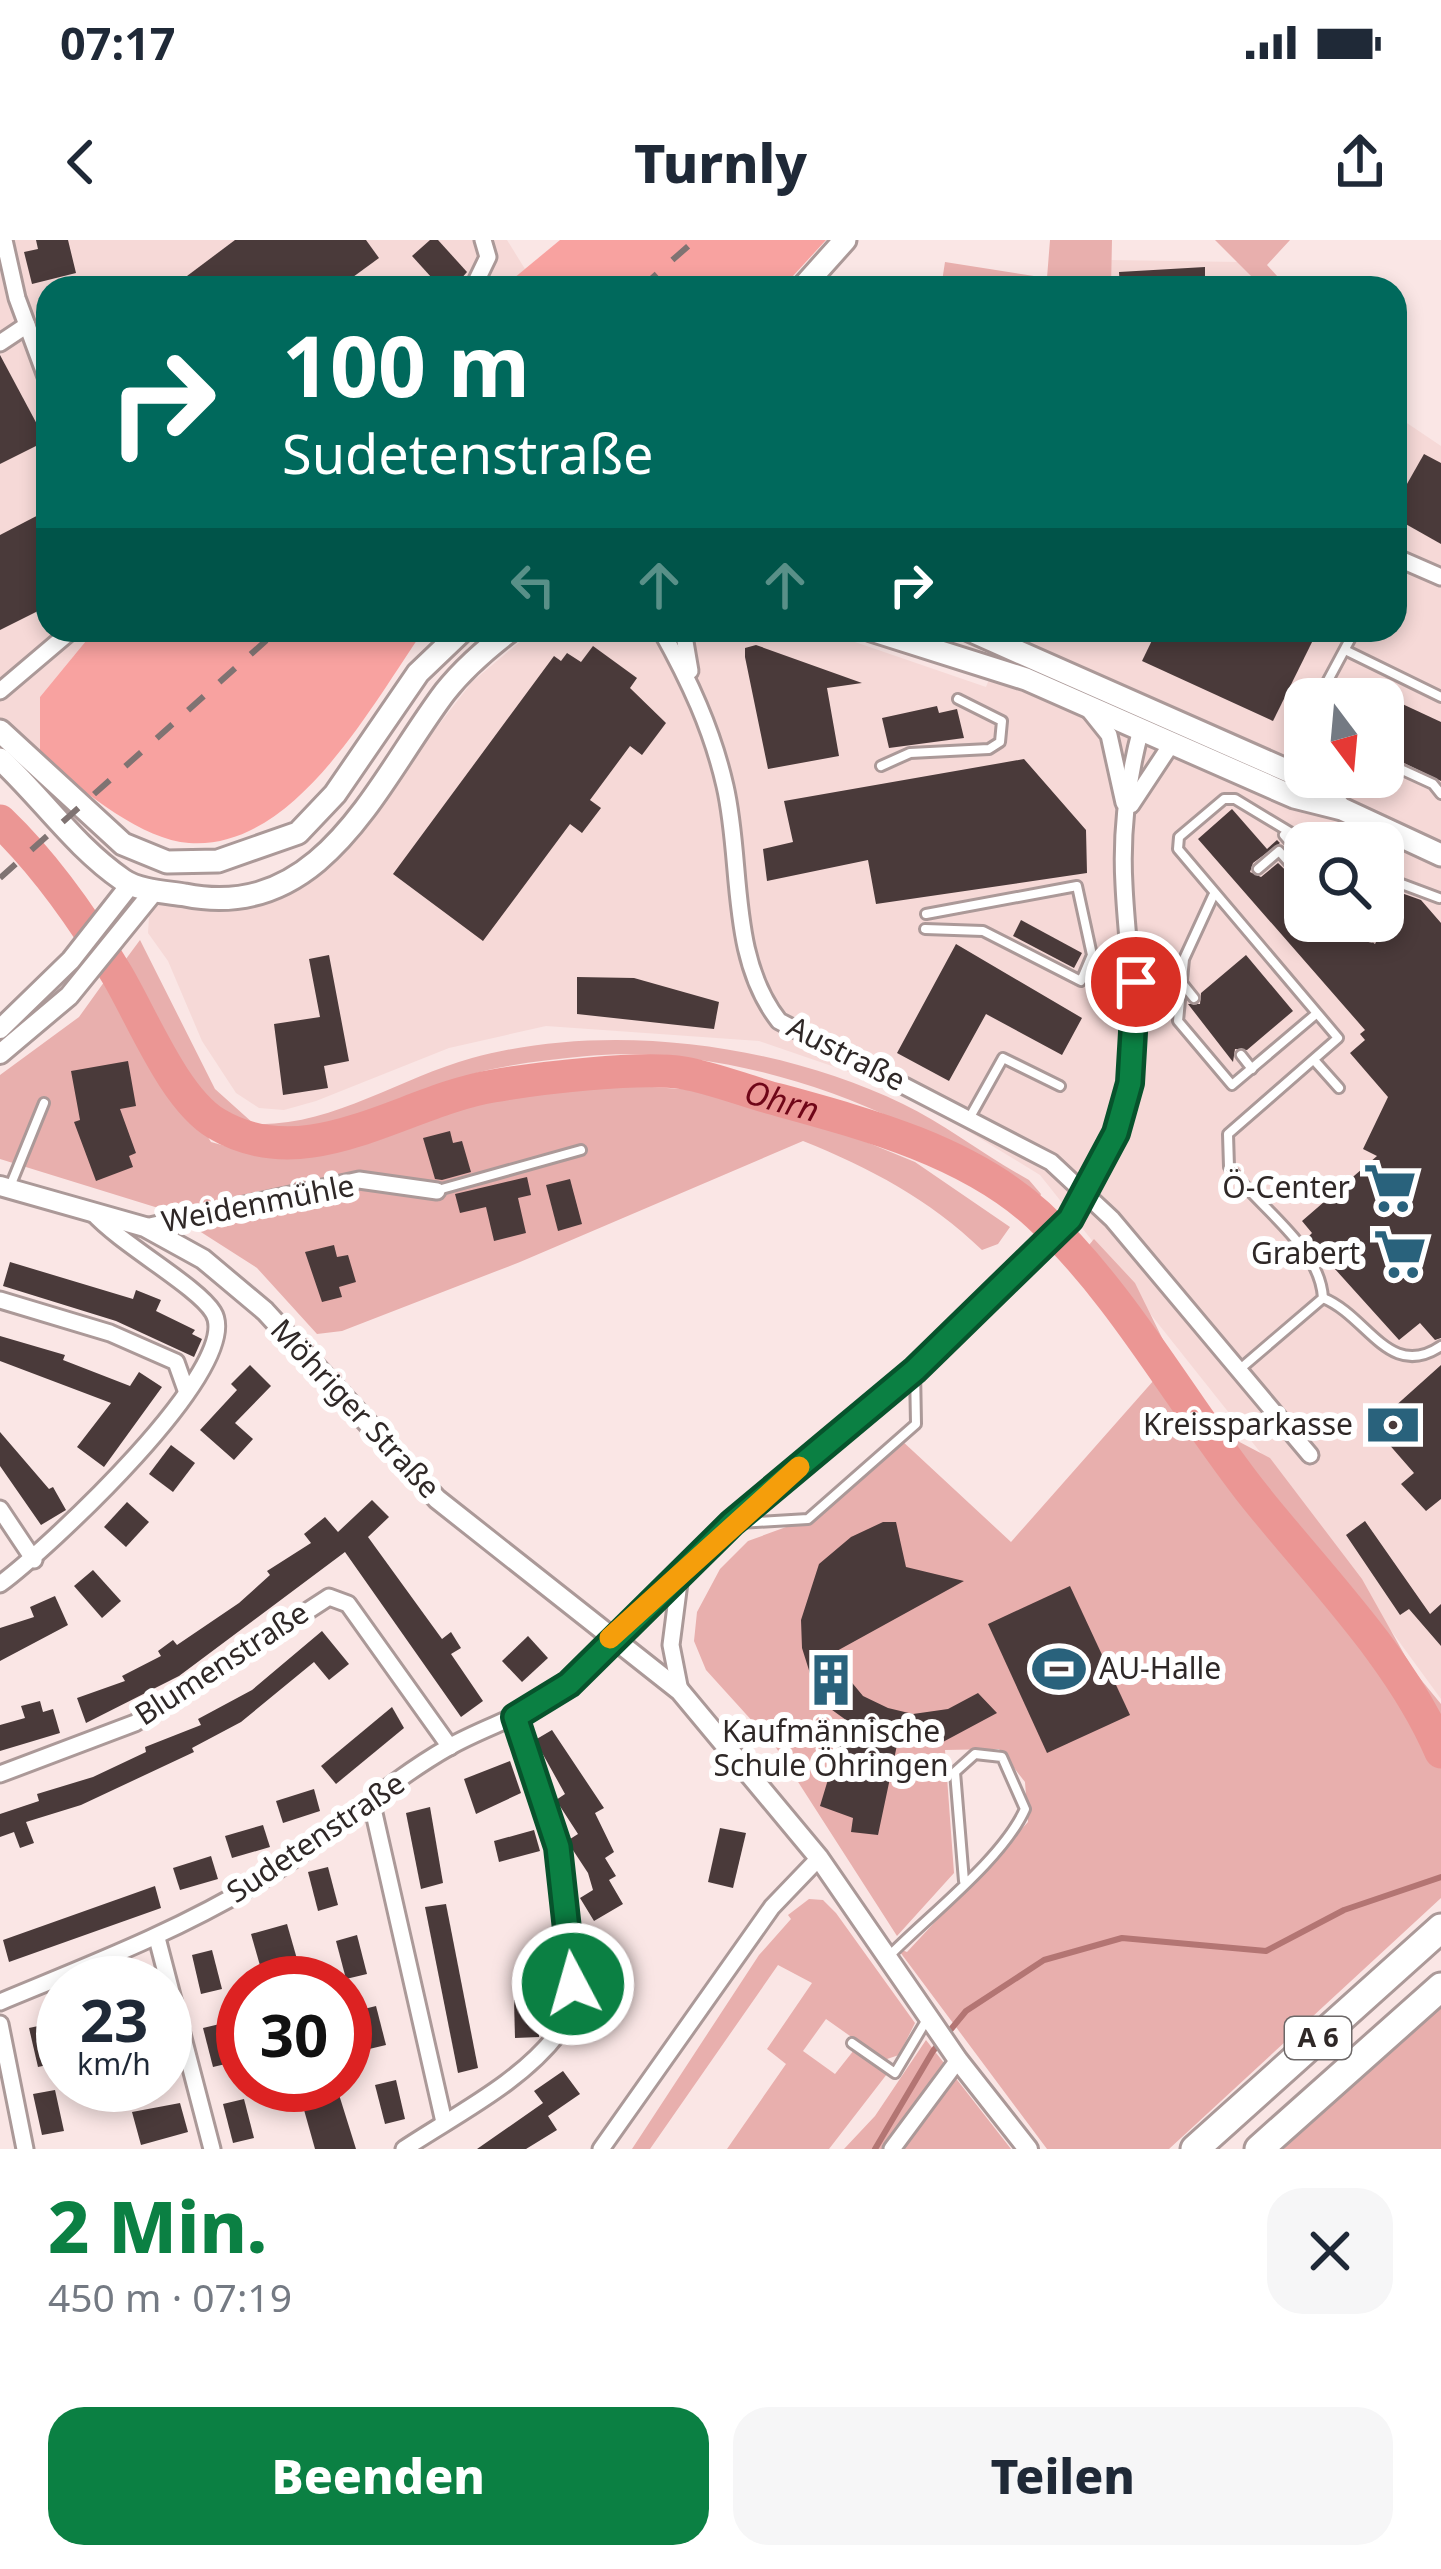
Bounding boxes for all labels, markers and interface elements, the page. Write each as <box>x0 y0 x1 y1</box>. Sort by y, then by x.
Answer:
text: 07:17 <box>60 12 176 73</box>
text: Turnly <box>634 125 807 199</box>
icon: back <box>48 129 114 195</box>
icon: share <box>1327 129 1393 195</box>
text: 100 m <box>282 307 530 422</box>
icon: right <box>84 324 240 480</box>
text: Sudetenstraße <box>282 416 653 490</box>
icon: left <box>500 552 566 618</box>
icon: ahead <box>626 552 692 618</box>
icon: ahead <box>752 552 818 618</box>
icon: right <box>878 552 944 618</box>
north arrow <box>1284 678 1404 798</box>
map controls <box>1284 678 1404 942</box>
button: search <box>1284 822 1404 942</box>
pin <box>1085 931 1187 1033</box>
icon: arrive <box>1103 949 1169 1015</box>
street label: Austraße <box>781 1005 913 1100</box>
water label: Ohrn <box>739 1068 824 1132</box>
supermarket icon: Ö-Center <box>1361 1159 1419 1217</box>
street label: Weidenmühle <box>158 1164 358 1241</box>
place label: Ö-Center <box>1222 1166 1350 1207</box>
supermarket icon: Grabert <box>1371 1225 1429 1283</box>
place label: Grabert <box>1251 1232 1360 1273</box>
street label: Möhriger Straße <box>262 1309 450 1507</box>
bank icon: Kreissparkasse <box>1364 1396 1422 1454</box>
place label: Kreissparkasse <box>1143 1403 1353 1444</box>
street label: Blumenstraße <box>127 1591 316 1734</box>
sports icon: AU-Halle <box>1030 1640 1088 1698</box>
place label: AU-Halle <box>1099 1647 1221 1688</box>
building icon: Kaufmännische Schule Öhringen <box>802 1651 860 1709</box>
place label: Kaufmännische Schule Öhringen <box>714 1710 948 1785</box>
street label: Sudetenstraße <box>218 1762 412 1911</box>
position arrow <box>510 1921 636 2047</box>
speed limit sign: 30 <box>216 1956 372 2112</box>
text: 23 <box>80 1978 148 2060</box>
road number: A 6 <box>1285 2017 1351 2059</box>
text: km/h <box>77 2043 151 2084</box>
text: 2 Min. <box>48 2176 267 2274</box>
button: close <box>1267 2188 1393 2314</box>
text: 450 m · 07:19 <box>48 2270 292 2323</box>
button: Beenden <box>48 2407 709 2545</box>
button: Teilen <box>733 2407 1393 2545</box>

